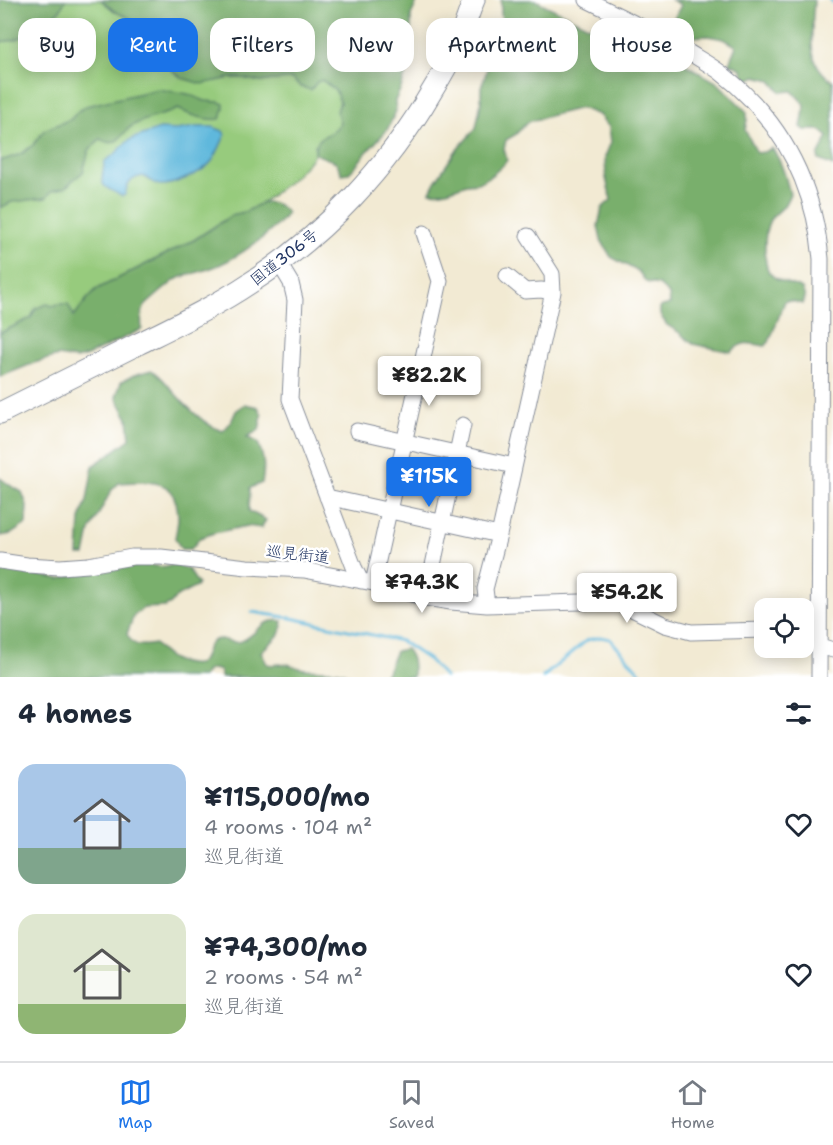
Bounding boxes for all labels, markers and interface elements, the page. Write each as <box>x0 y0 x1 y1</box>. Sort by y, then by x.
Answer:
chip: Buy <box>18 18 96 72</box>
chip: Rent <box>108 18 198 72</box>
chip: Filters <box>210 18 315 72</box>
chip: New <box>327 18 414 72</box>
chip: Apartment <box>426 18 578 72</box>
chip: House <box>590 18 694 72</box>
street label: 国道306号 <box>246 224 322 290</box>
pin: ¥82.2K <box>380 356 478 407</box>
text: ¥82.2K <box>392 362 466 388</box>
pin: ¥115K <box>387 457 471 508</box>
text: ¥115K <box>400 463 458 489</box>
street label: 巡見街道 <box>265 540 331 568</box>
pin: ¥74.3K <box>373 563 471 614</box>
text: ¥74.3K <box>385 569 459 595</box>
pin: ¥54.2K <box>578 573 676 624</box>
text: ¥54.2K <box>591 579 663 605</box>
map controls <box>754 598 814 658</box>
button: locate <box>754 598 814 658</box>
text: 4 homes <box>18 696 132 731</box>
icon: filters <box>782 697 815 730</box>
text: ¥115,000/mo <box>204 779 370 814</box>
icon: home <box>66 788 138 860</box>
icon: heart <box>782 808 815 841</box>
text: 4 rooms · 104 m² <box>204 814 372 840</box>
text: 巡見街道 <box>204 843 284 869</box>
text: ¥74,300/mo <box>204 929 368 964</box>
icon: home <box>66 938 138 1010</box>
icon: heart <box>782 958 815 991</box>
text: 2 rooms · 54 m² <box>204 964 363 990</box>
text: 巡見街道 <box>204 993 284 1019</box>
tab: Map <box>118 1076 152 1133</box>
tab: Saved <box>389 1076 434 1133</box>
tab: Home <box>671 1076 715 1133</box>

